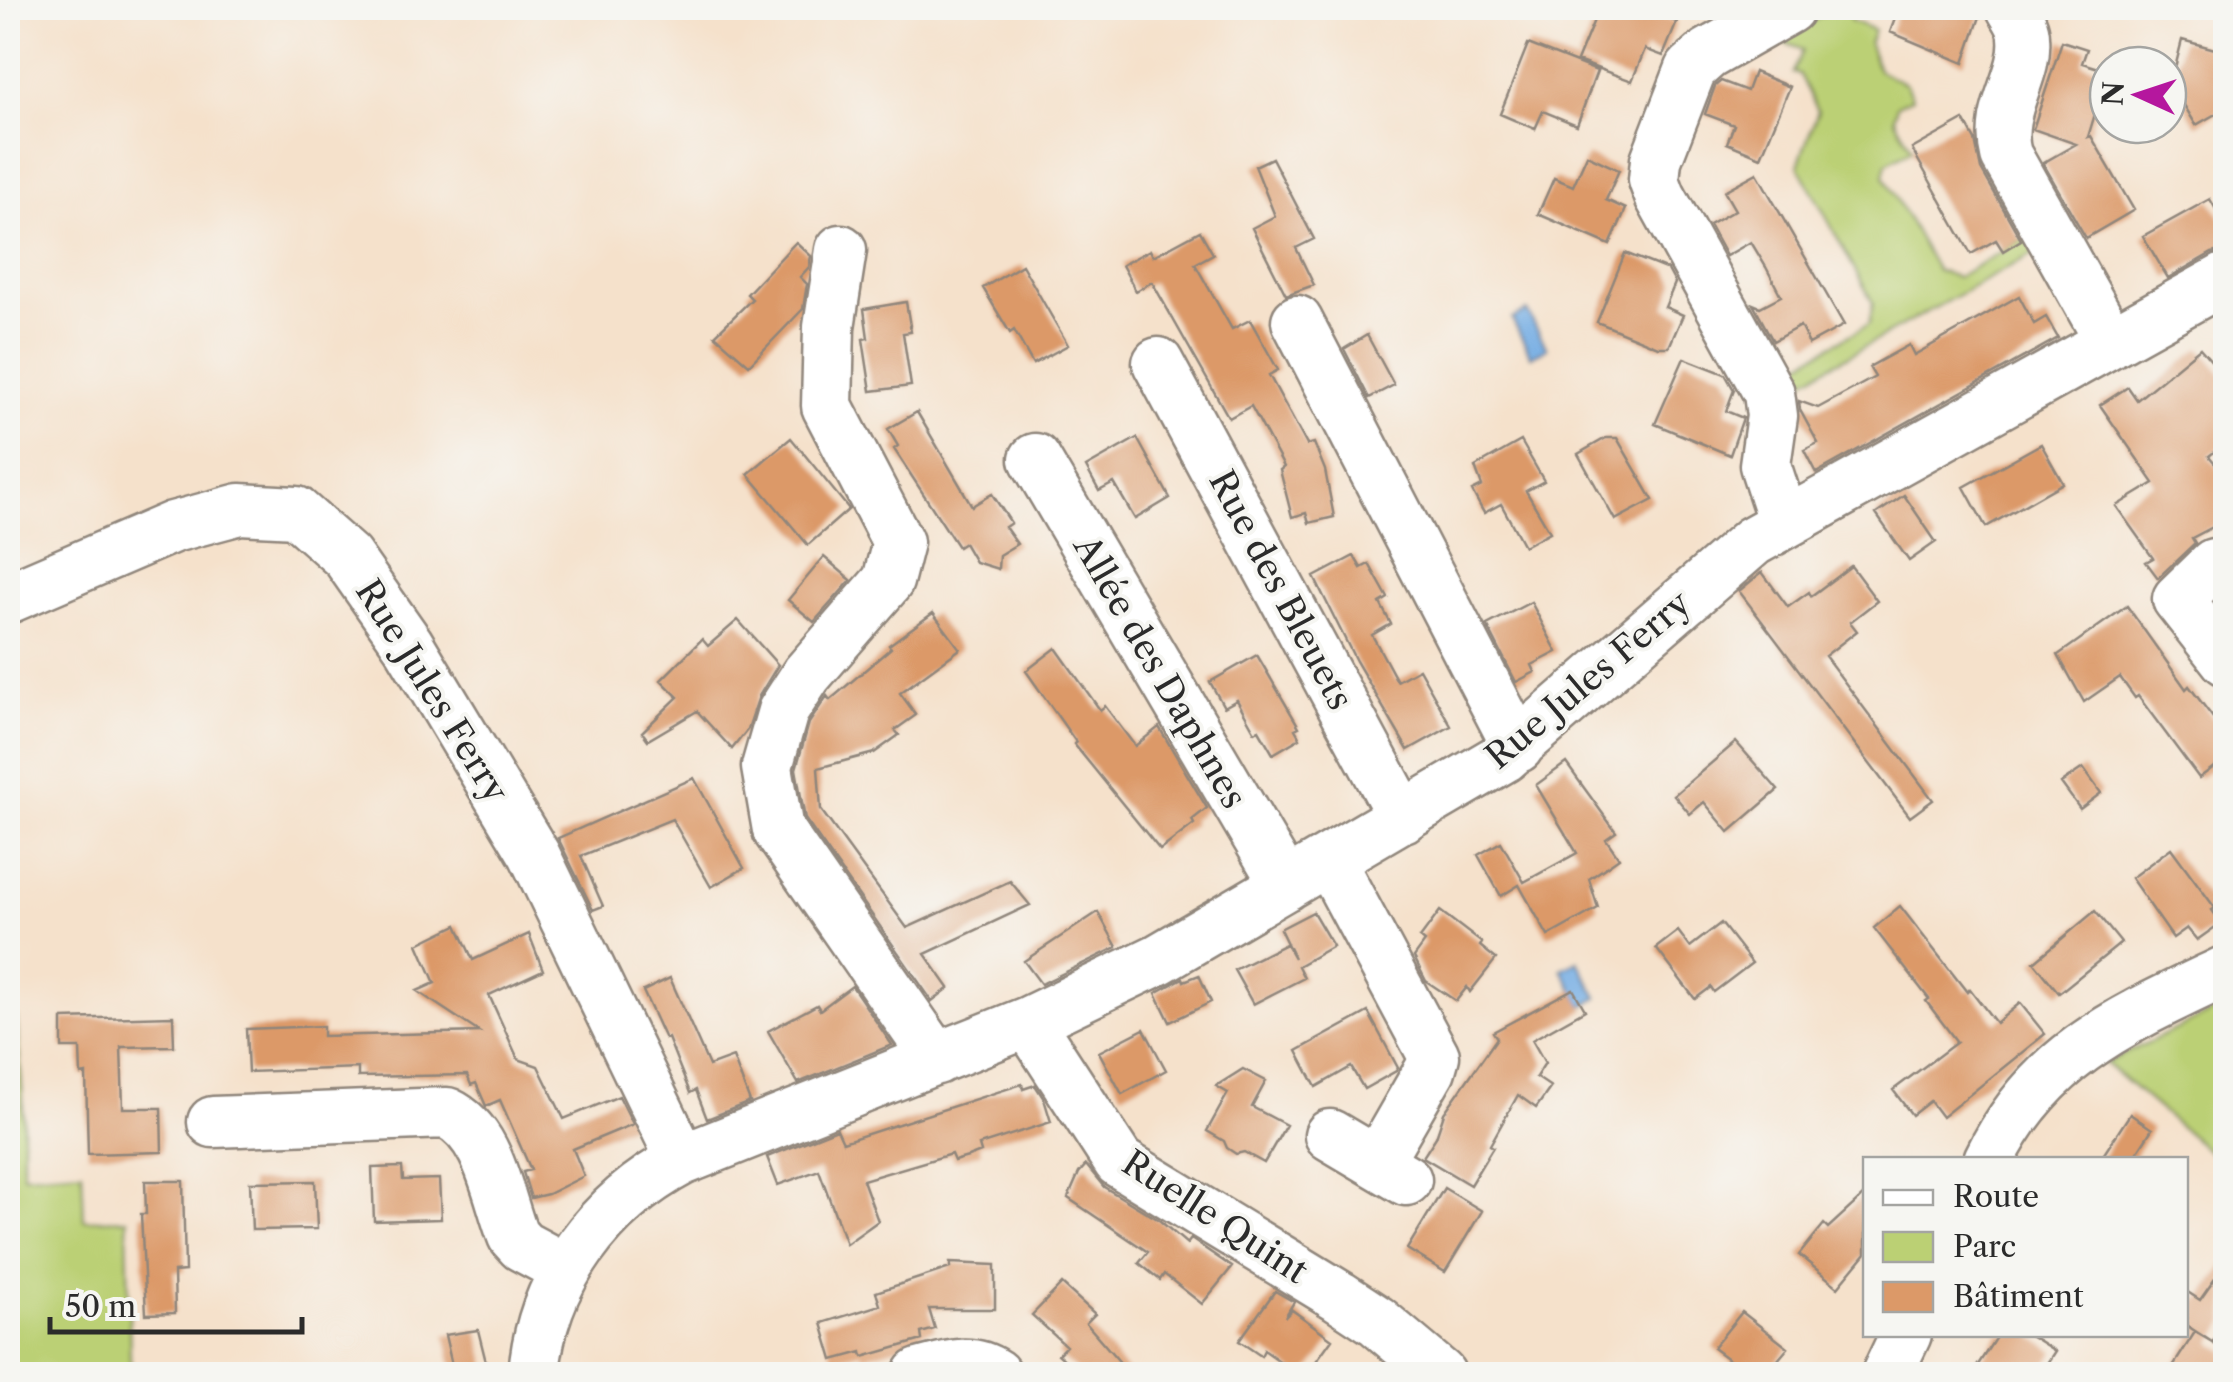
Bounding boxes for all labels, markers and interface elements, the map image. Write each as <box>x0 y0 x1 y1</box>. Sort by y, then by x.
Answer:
north arrow <box>2088 45 2188 145</box>
text: N <box>2095 81 2131 107</box>
street label: Rue des Bleuets <box>1200 463 1363 717</box>
street label: Allée des Daphnes <box>1064 527 1256 816</box>
street label: Rue Jules Ferry <box>347 572 518 810</box>
street label: Rue Jules Ferry <box>1477 581 1699 778</box>
street label: Ruelle Quint <box>1115 1141 1316 1293</box>
legend <box>1863 1157 2188 1337</box>
text: Route <box>1953 1178 2039 1215</box>
text: Parc <box>1953 1228 2016 1265</box>
scale bar <box>50 1272 302 1334</box>
text: Bâtiment <box>1953 1278 2084 1315</box>
text: 50 m <box>65 1288 136 1325</box>

